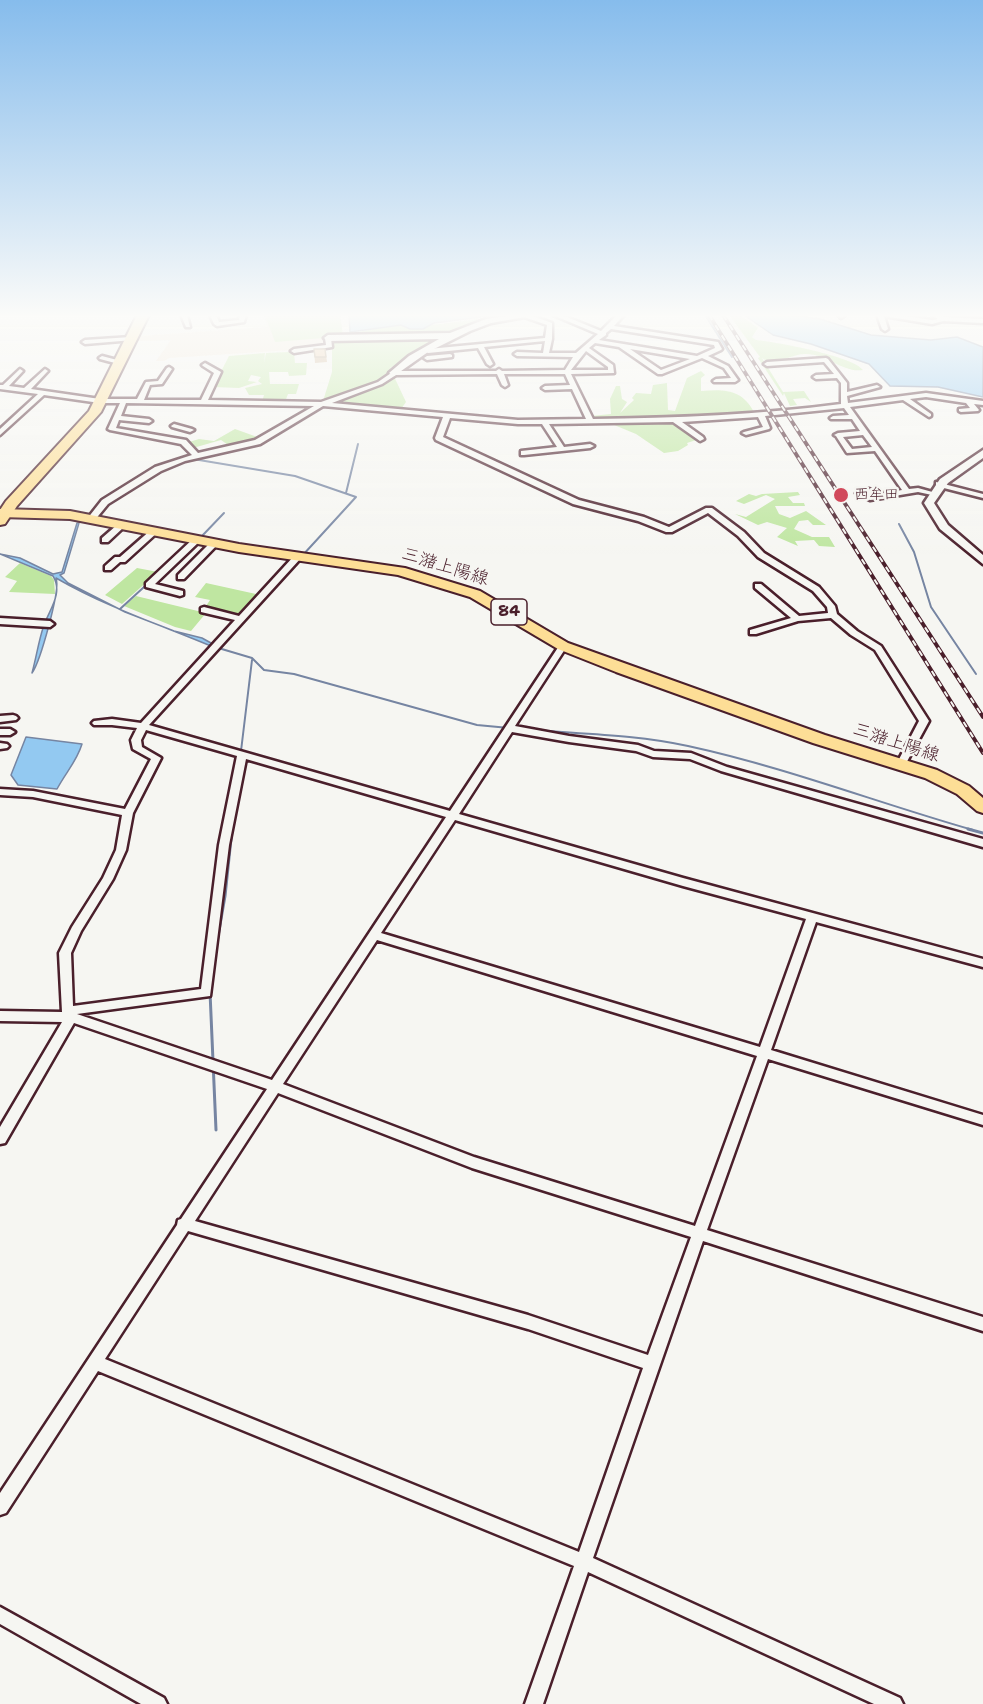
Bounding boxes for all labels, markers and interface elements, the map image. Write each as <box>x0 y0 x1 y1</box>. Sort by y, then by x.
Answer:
marker: 西牟田 <box>832 486 850 504</box>
place label: 西牟田 <box>854 486 899 504</box>
street label: 三潴上陽線 <box>399 544 491 590</box>
road number: 84 <box>491 599 527 625</box>
street label: 三潴上陽線 <box>850 719 942 767</box>

